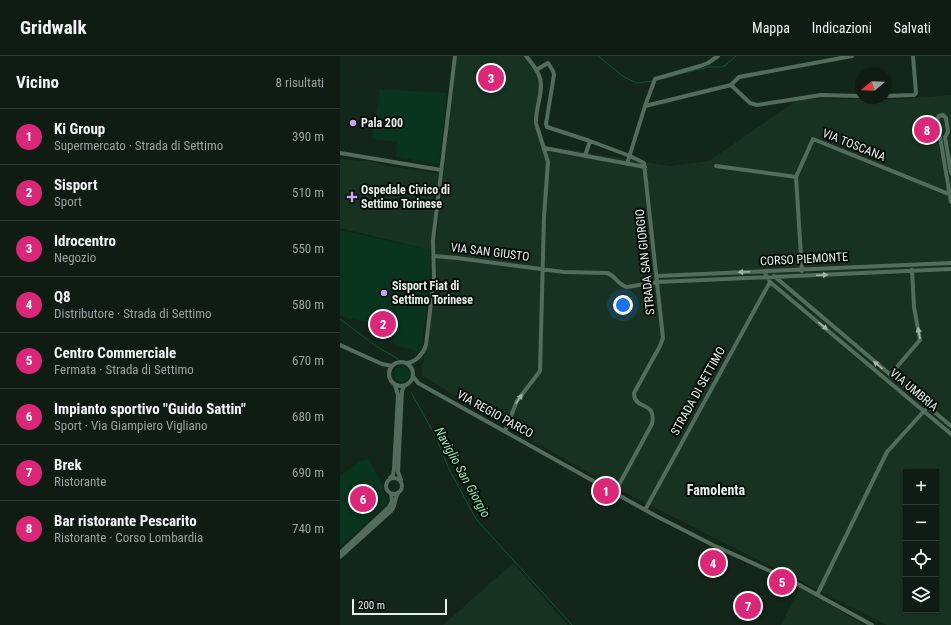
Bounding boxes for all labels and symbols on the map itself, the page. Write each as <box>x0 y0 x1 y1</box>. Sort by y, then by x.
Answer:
pin: 3 <box>478 63 504 93</box>
north arrow <box>855 68 891 104</box>
pin: 8 <box>914 115 940 145</box>
place label: Pala 200 <box>361 116 403 130</box>
marker: Pala 200 <box>348 118 358 128</box>
street label: VIA TOSCANA <box>820 126 888 164</box>
place label: Ospedale Civico di Settimo Torinese <box>361 183 450 211</box>
marker: Ospedale Civico di Settimo Torinese <box>346 191 358 203</box>
street label: STRADA SAN GIORGIO <box>632 208 658 316</box>
street label: VIA SAN GIUSTO <box>450 240 530 264</box>
street label: CORSO PIEMONTE <box>760 250 848 268</box>
one-way arrow <box>738 268 750 275</box>
one-way arrow <box>816 271 828 278</box>
place label: Sisport Fiat di Settimo Torinese <box>392 279 473 307</box>
marker: Sisport Fiat di Settimo Torinese <box>379 288 389 298</box>
your location <box>613 295 633 315</box>
pin: 2 <box>370 309 396 339</box>
one-way arrow <box>817 321 828 330</box>
one-way arrow <box>915 327 921 339</box>
street label: STRADA DI SETTIMO <box>668 344 728 438</box>
one-way arrow <box>873 360 884 369</box>
street label: VIA UMBRIA <box>887 366 941 414</box>
street label: VIA REGIO PARCO <box>454 387 536 441</box>
one-way arrow <box>515 394 523 404</box>
water label: Naviglio San Giorgio <box>432 425 494 520</box>
pin: 1 <box>593 476 619 506</box>
district label: Famolenta <box>687 482 746 498</box>
pin: 6 <box>350 484 376 514</box>
pin: 4 <box>700 548 726 578</box>
pin: 5 <box>769 567 795 597</box>
pin: 7 <box>735 591 761 621</box>
scale bar <box>352 597 447 616</box>

